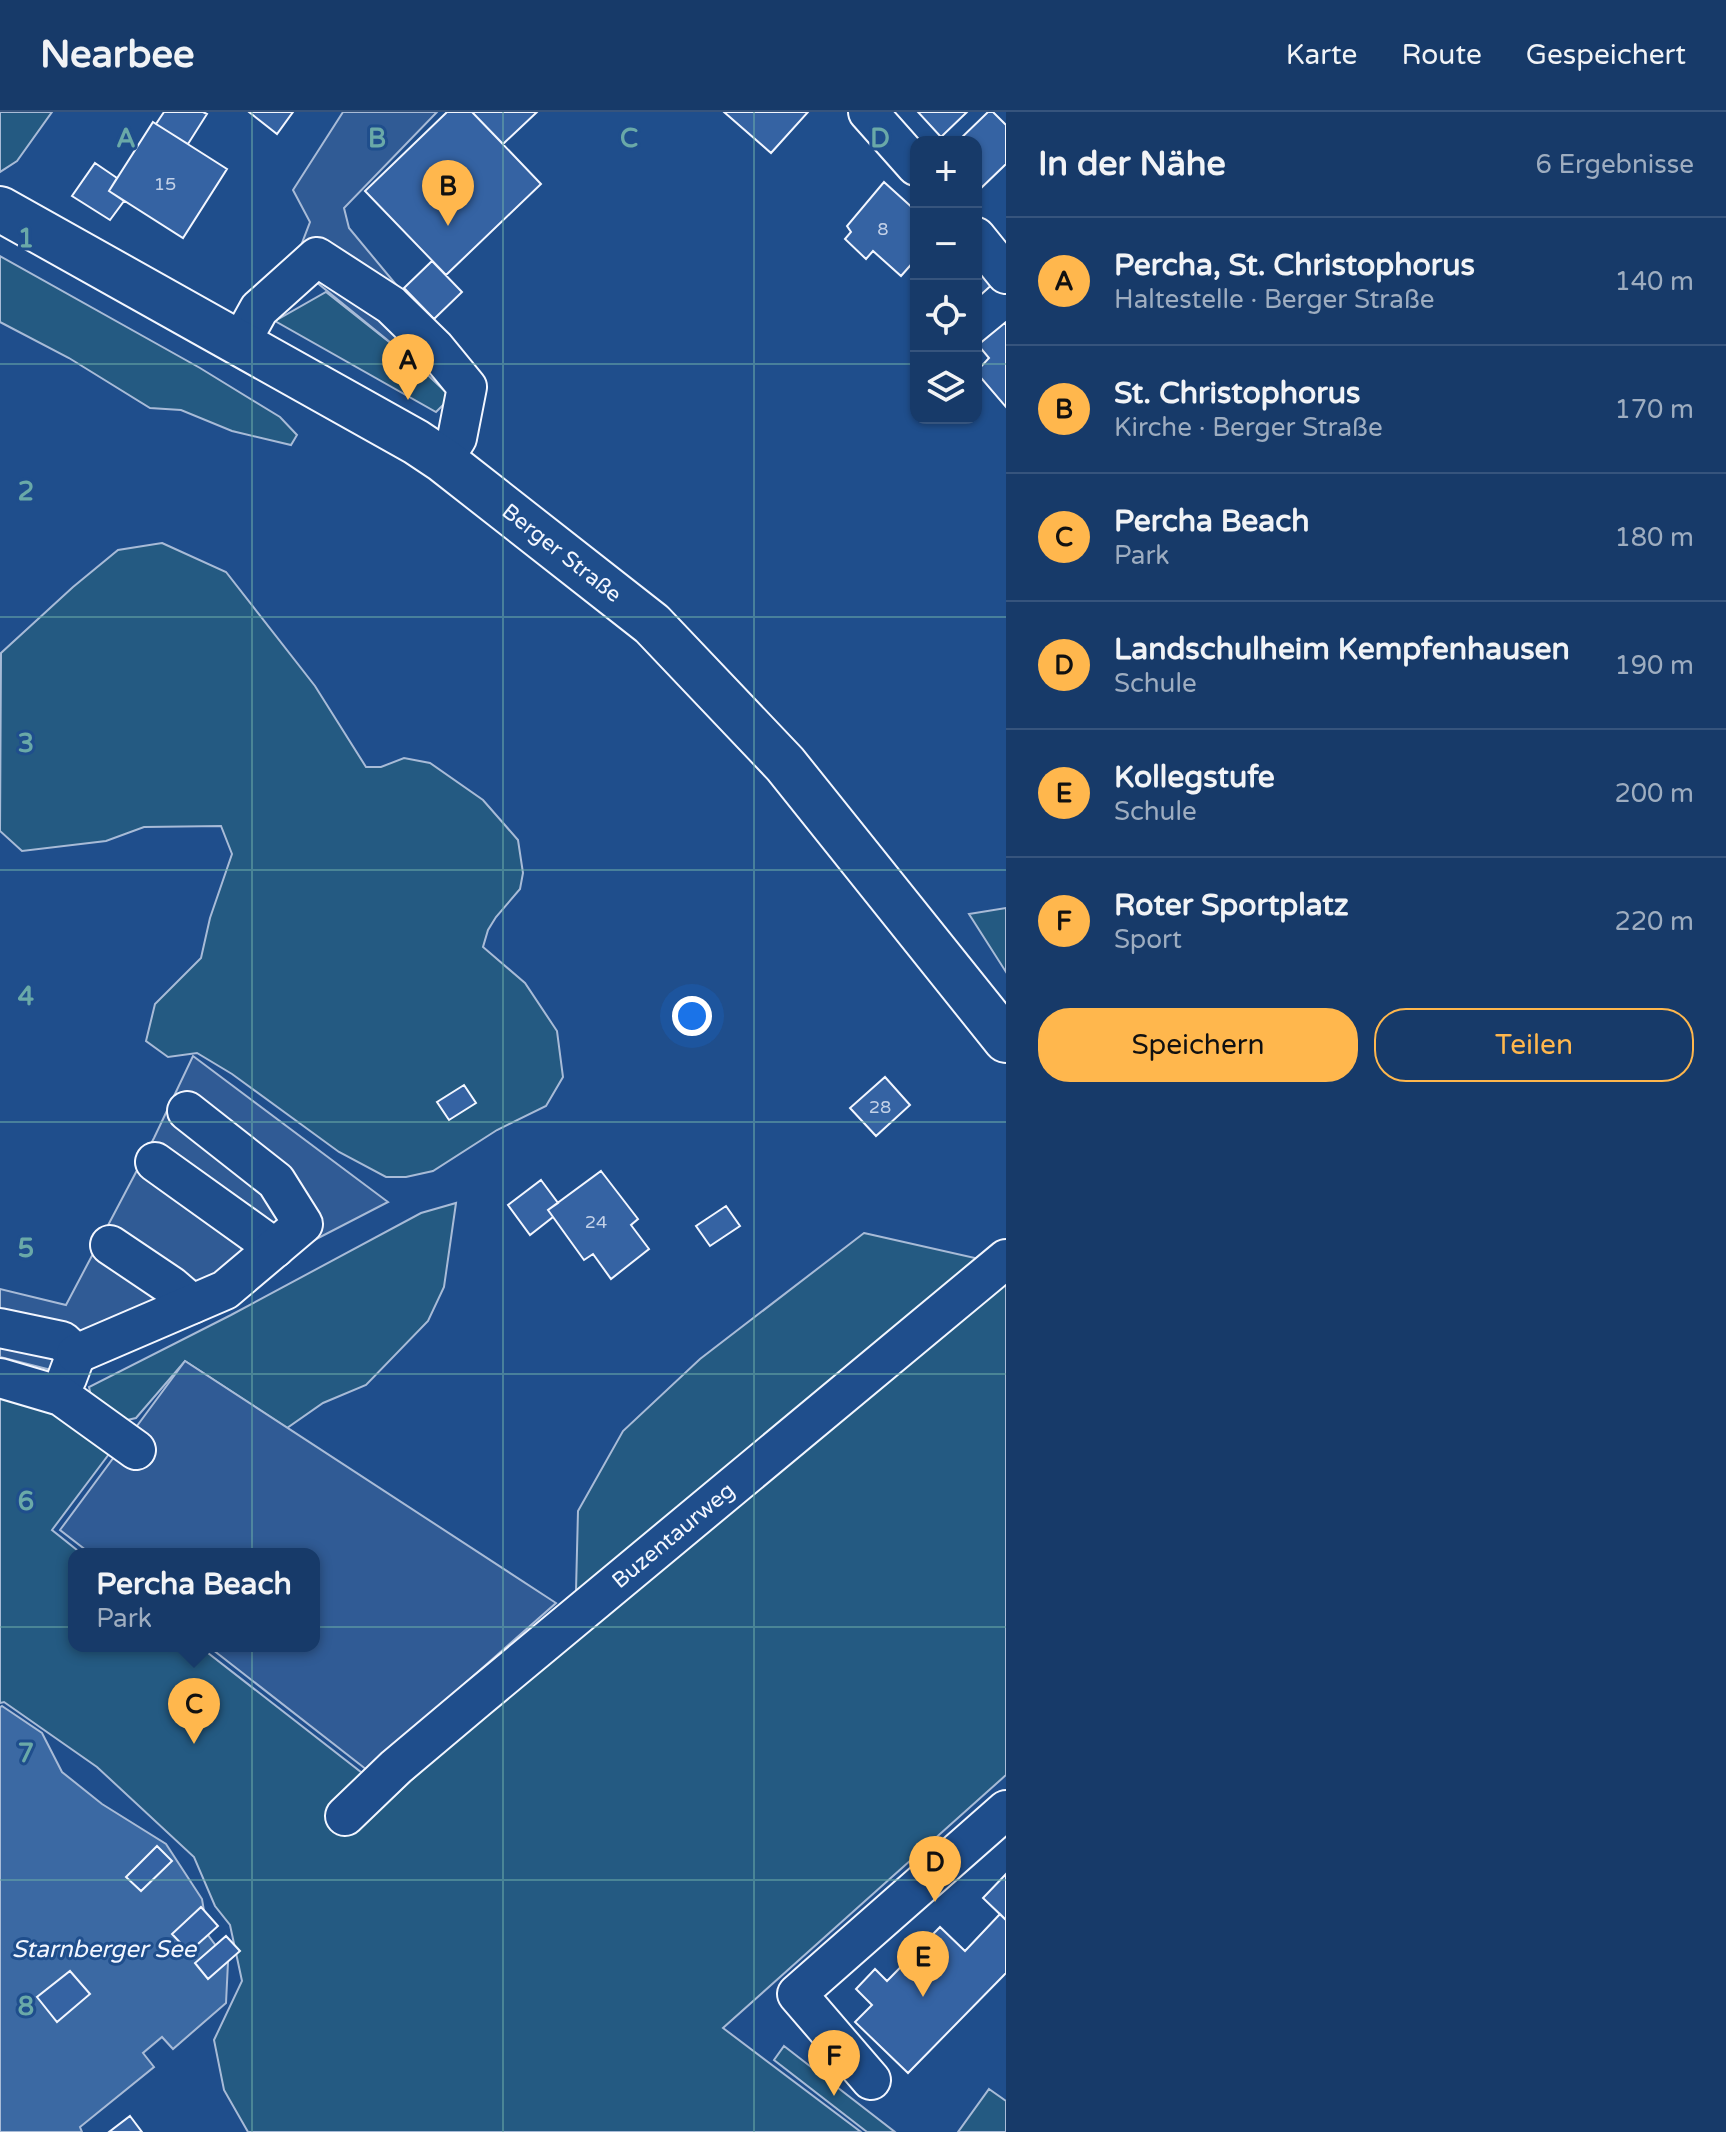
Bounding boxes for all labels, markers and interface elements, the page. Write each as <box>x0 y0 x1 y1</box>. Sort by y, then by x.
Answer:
text: Nearbee <box>40 32 194 78</box>
text: Karte <box>1286 38 1357 72</box>
text: Route <box>1401 38 1482 72</box>
text: Gespeichert <box>1526 38 1686 72</box>
text: A <box>116 123 136 154</box>
text: B <box>368 123 386 154</box>
text: C <box>620 123 638 154</box>
text: D <box>870 123 890 154</box>
map controls <box>910 136 982 424</box>
button: + <box>910 136 982 208</box>
text: In der Nähe <box>1038 144 1226 185</box>
text: 6 Ergebnisse <box>1535 149 1694 180</box>
pin: B <box>422 160 474 226</box>
house number: 15 <box>154 173 176 195</box>
button: − <box>910 208 982 280</box>
house number: 8 <box>877 218 889 240</box>
text: 1 <box>18 223 34 254</box>
text: Percha, St. Christophorus <box>1114 247 1475 284</box>
text: A <box>1054 266 1074 297</box>
text: 140 m <box>1614 266 1694 297</box>
button: locate <box>910 280 982 352</box>
text: Haltestelle · Berger Straße <box>1114 284 1434 315</box>
pin: A <box>382 334 434 400</box>
button: layers <box>910 352 982 424</box>
text: St. Christophorus <box>1114 375 1360 412</box>
text: B <box>1055 394 1073 425</box>
text: 170 m <box>1614 394 1694 425</box>
text: Kirche · Berger Straße <box>1114 412 1383 443</box>
text: 2 <box>18 476 34 507</box>
street label: Berger Straße <box>497 498 626 608</box>
text: Percha Beach <box>1114 503 1309 540</box>
text: C <box>1055 522 1073 553</box>
text: 180 m <box>1614 522 1694 553</box>
text: Park <box>1114 540 1170 571</box>
text: Landschulheim Kempfenhausen <box>1114 631 1570 668</box>
text: D <box>1054 650 1074 681</box>
text: 190 m <box>1614 650 1694 681</box>
text: Schule <box>1114 668 1197 699</box>
text: 3 <box>18 728 34 759</box>
text: Kollegstufe <box>1114 759 1275 796</box>
text: E <box>1056 778 1072 809</box>
text: 200 m <box>1614 778 1694 809</box>
text: Schule <box>1114 796 1197 827</box>
text: Roter Sportplatz <box>1114 887 1349 924</box>
text: F <box>1056 906 1072 937</box>
text: 220 m <box>1614 906 1694 937</box>
text: Sport <box>1114 924 1182 955</box>
text: 4 <box>18 981 34 1012</box>
your location <box>672 996 712 1036</box>
button: Speichern <box>1038 1008 1358 1082</box>
button: Teilen <box>1374 1008 1694 1082</box>
house number: 28 <box>869 1096 891 1118</box>
house number: 24 <box>585 1211 607 1233</box>
text: 5 <box>18 1233 34 1264</box>
street label: Buzentaurweg <box>607 1477 740 1594</box>
text: 6 <box>18 1486 34 1517</box>
popup <box>68 1548 320 1652</box>
text: Percha Beach <box>96 1566 292 1603</box>
text: Park <box>96 1603 152 1634</box>
pin: C <box>168 1678 220 1744</box>
text: 7 <box>18 1738 34 1769</box>
pin: D <box>909 1836 961 1902</box>
pin: E <box>897 1931 949 1997</box>
water label: Starnberger See <box>12 1935 198 1964</box>
text: 8 <box>18 1991 34 2022</box>
pin: F <box>808 2030 860 2096</box>

